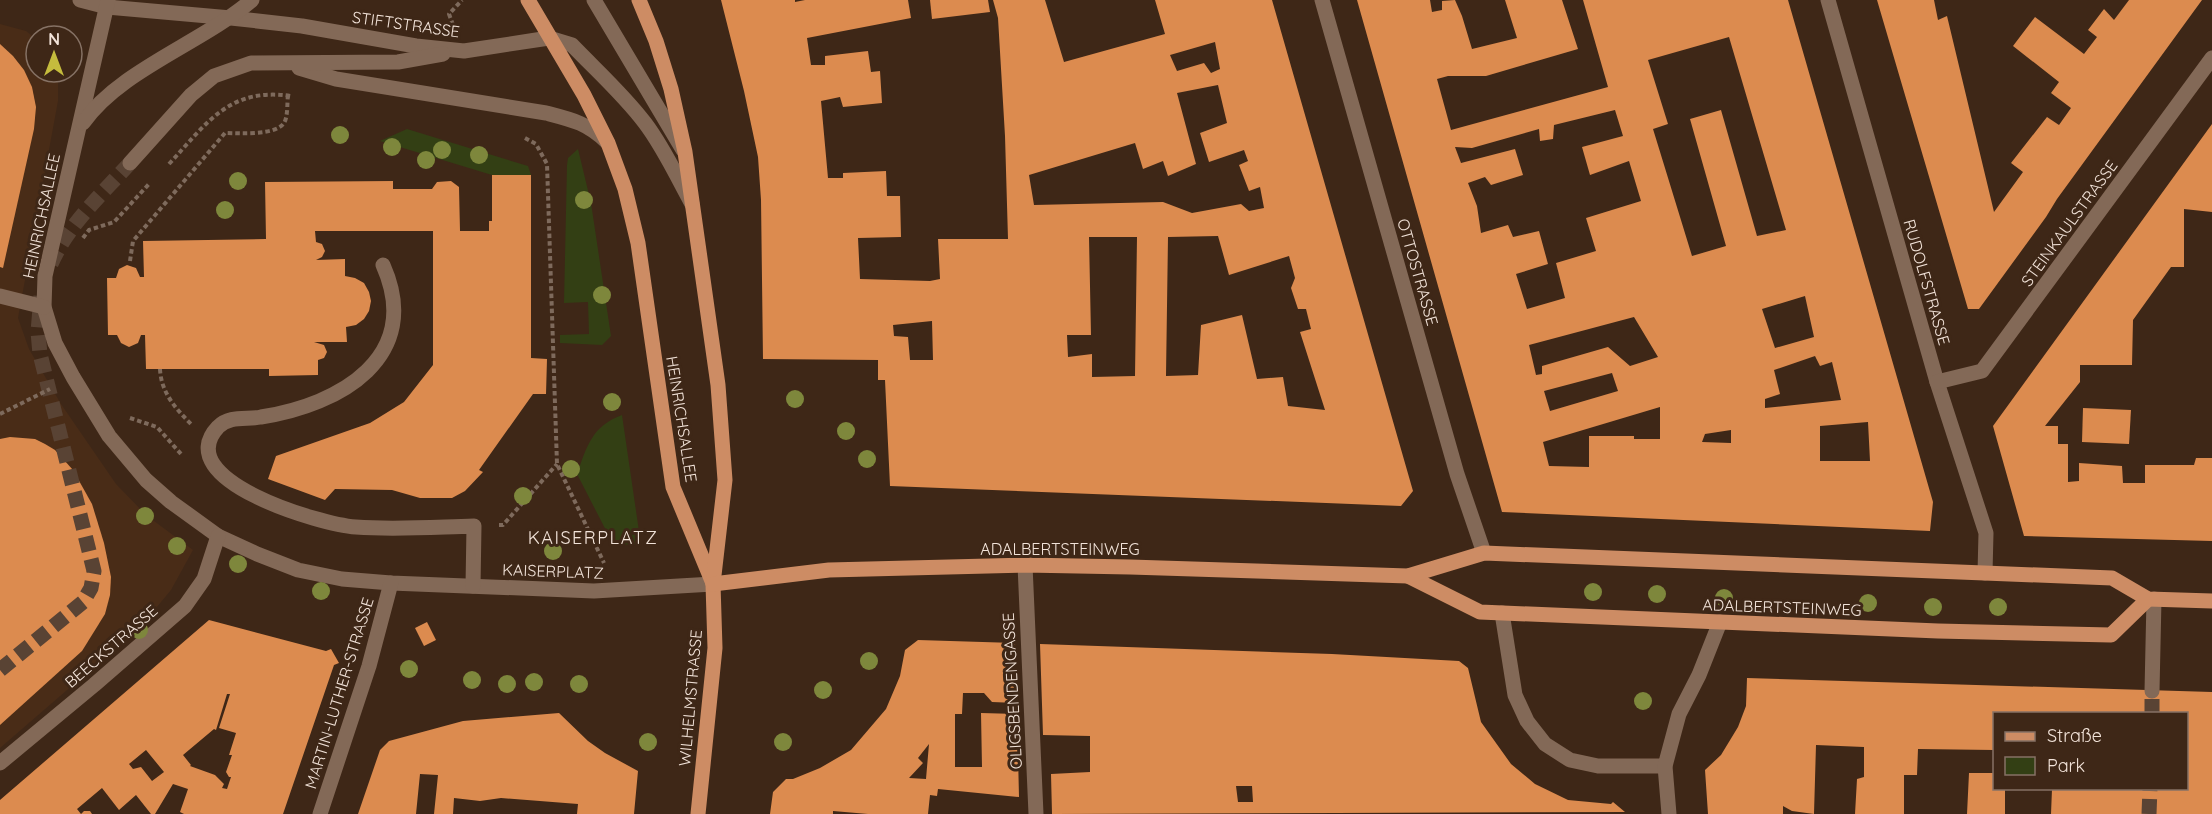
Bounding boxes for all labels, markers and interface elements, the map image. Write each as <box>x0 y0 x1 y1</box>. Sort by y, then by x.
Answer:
street label: STIFTSTRASSE <box>351 7 461 41</box>
north arrow <box>24 24 84 84</box>
text: N <box>48 29 60 49</box>
street label: HEINRICHSALLEE <box>18 152 64 280</box>
street label: STEINKAULSTRASSE <box>2016 156 2122 290</box>
street label: OTTOSTRASSE <box>1393 216 1443 328</box>
street label: RUDOLFSTRASSE <box>1899 217 1955 347</box>
street label: HEINRICHSALLEE <box>662 354 702 484</box>
district label: KAISERPLATZ <box>528 526 658 549</box>
street label: ADALBERTSTEINWEG <box>980 539 1140 559</box>
street label: KAISERPLATZ <box>502 559 604 583</box>
street label: ADALBERTSTEINWEG <box>1702 594 1862 620</box>
street label: MARTIN-LUTHER-STRASSE <box>300 595 378 791</box>
street label: BEECKSTRASSE <box>60 600 162 692</box>
street label: OLIGSBENDENGASSE <box>998 612 1026 770</box>
street label: WILHELMSTRASSE <box>674 629 706 767</box>
legend <box>1993 712 2188 790</box>
text: Straße <box>2047 724 2102 747</box>
text: Park <box>2047 754 2085 777</box>

